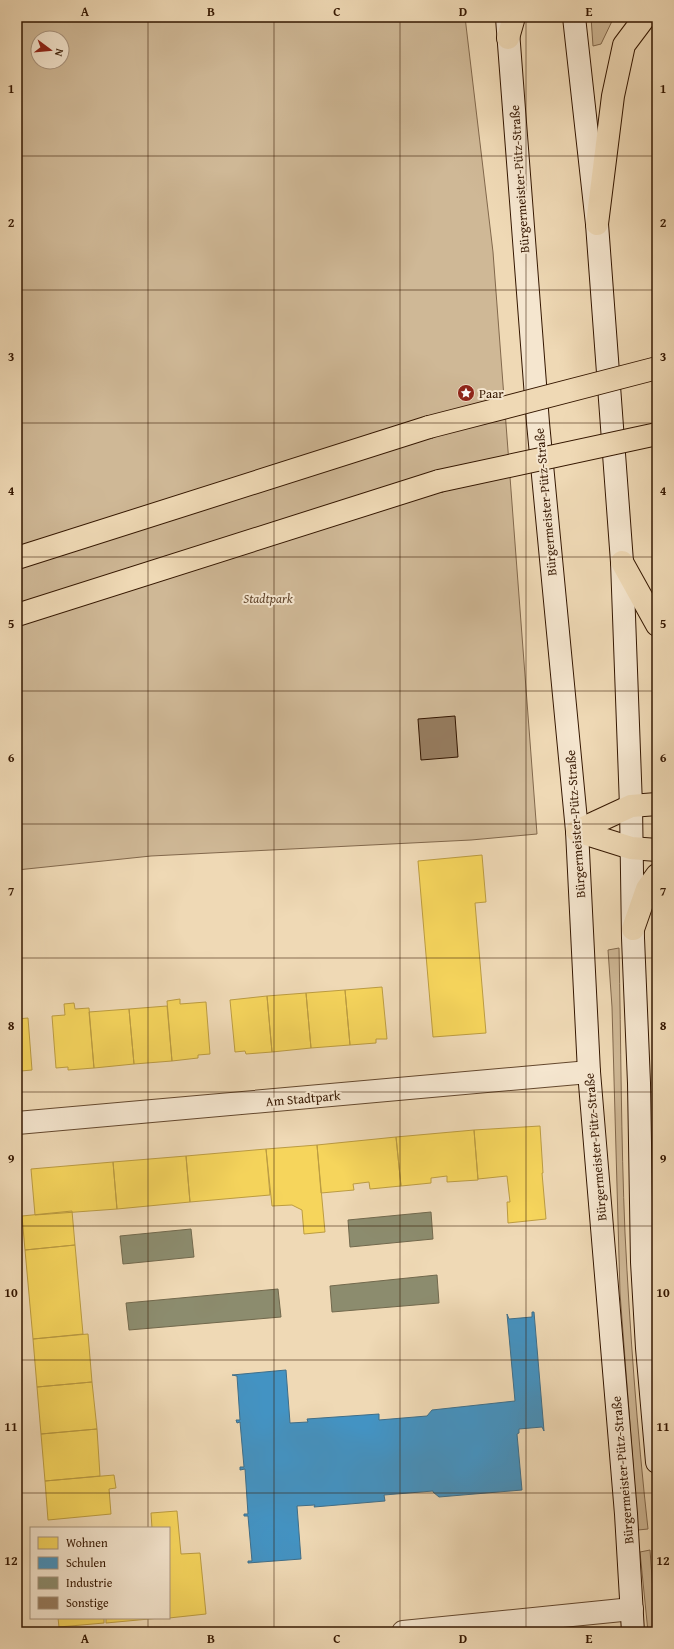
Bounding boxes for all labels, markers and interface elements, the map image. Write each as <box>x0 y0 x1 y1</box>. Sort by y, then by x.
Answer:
text: A <box>81 2 90 21</box>
text: B <box>207 2 215 21</box>
text: C <box>333 2 341 21</box>
text: D <box>459 2 467 21</box>
text: E <box>586 2 593 21</box>
north arrow <box>30 30 70 70</box>
text: N <box>51 47 68 59</box>
text: 1 <box>8 79 14 98</box>
text: 1 <box>660 79 666 98</box>
street label: Bürgermeister-Pütz-Straße <box>505 104 534 254</box>
text: 2 <box>8 213 15 232</box>
text: 2 <box>660 213 667 232</box>
text: 3 <box>8 347 14 366</box>
text: 3 <box>660 347 666 366</box>
place icon: Paar <box>456 383 476 403</box>
place label: Paar <box>479 384 504 403</box>
street label: Bürgermeister-Pütz-Straße <box>530 427 561 577</box>
text: 4 <box>8 481 15 500</box>
text: 4 <box>660 481 667 500</box>
park label: Stadtpark <box>243 589 293 608</box>
text: 5 <box>8 614 15 633</box>
text: 5 <box>660 614 667 633</box>
text: 6 <box>8 748 15 767</box>
text: 6 <box>660 748 667 767</box>
street label: Bürgermeister-Pütz-Straße <box>561 749 590 899</box>
text: 7 <box>8 882 15 901</box>
text: 7 <box>660 882 667 901</box>
text: 8 <box>8 1016 15 1035</box>
text: 8 <box>660 1016 667 1035</box>
street label: Bürgermeister-Pütz-Straße <box>580 1072 611 1222</box>
street label: Am Stadtpark <box>265 1086 342 1111</box>
text: 9 <box>8 1149 15 1168</box>
text: 9 <box>660 1149 667 1168</box>
text: 10 <box>4 1283 18 1302</box>
text: 10 <box>656 1283 670 1302</box>
street label: Bürgermeister-Pütz-Straße <box>607 1395 638 1545</box>
text: 11 <box>4 1417 18 1436</box>
text: 11 <box>656 1417 670 1436</box>
legend <box>30 1527 170 1619</box>
text: Wohnen <box>66 1534 108 1551</box>
text: 12 <box>4 1551 18 1570</box>
text: 12 <box>656 1551 670 1570</box>
text: Schulen <box>66 1554 106 1571</box>
text: Industrie <box>66 1574 113 1591</box>
text: Sonstige <box>66 1594 109 1611</box>
text: A <box>81 1629 90 1648</box>
text: B <box>207 1629 215 1648</box>
text: C <box>333 1629 341 1648</box>
text: D <box>459 1629 467 1648</box>
text: E <box>586 1629 593 1648</box>

